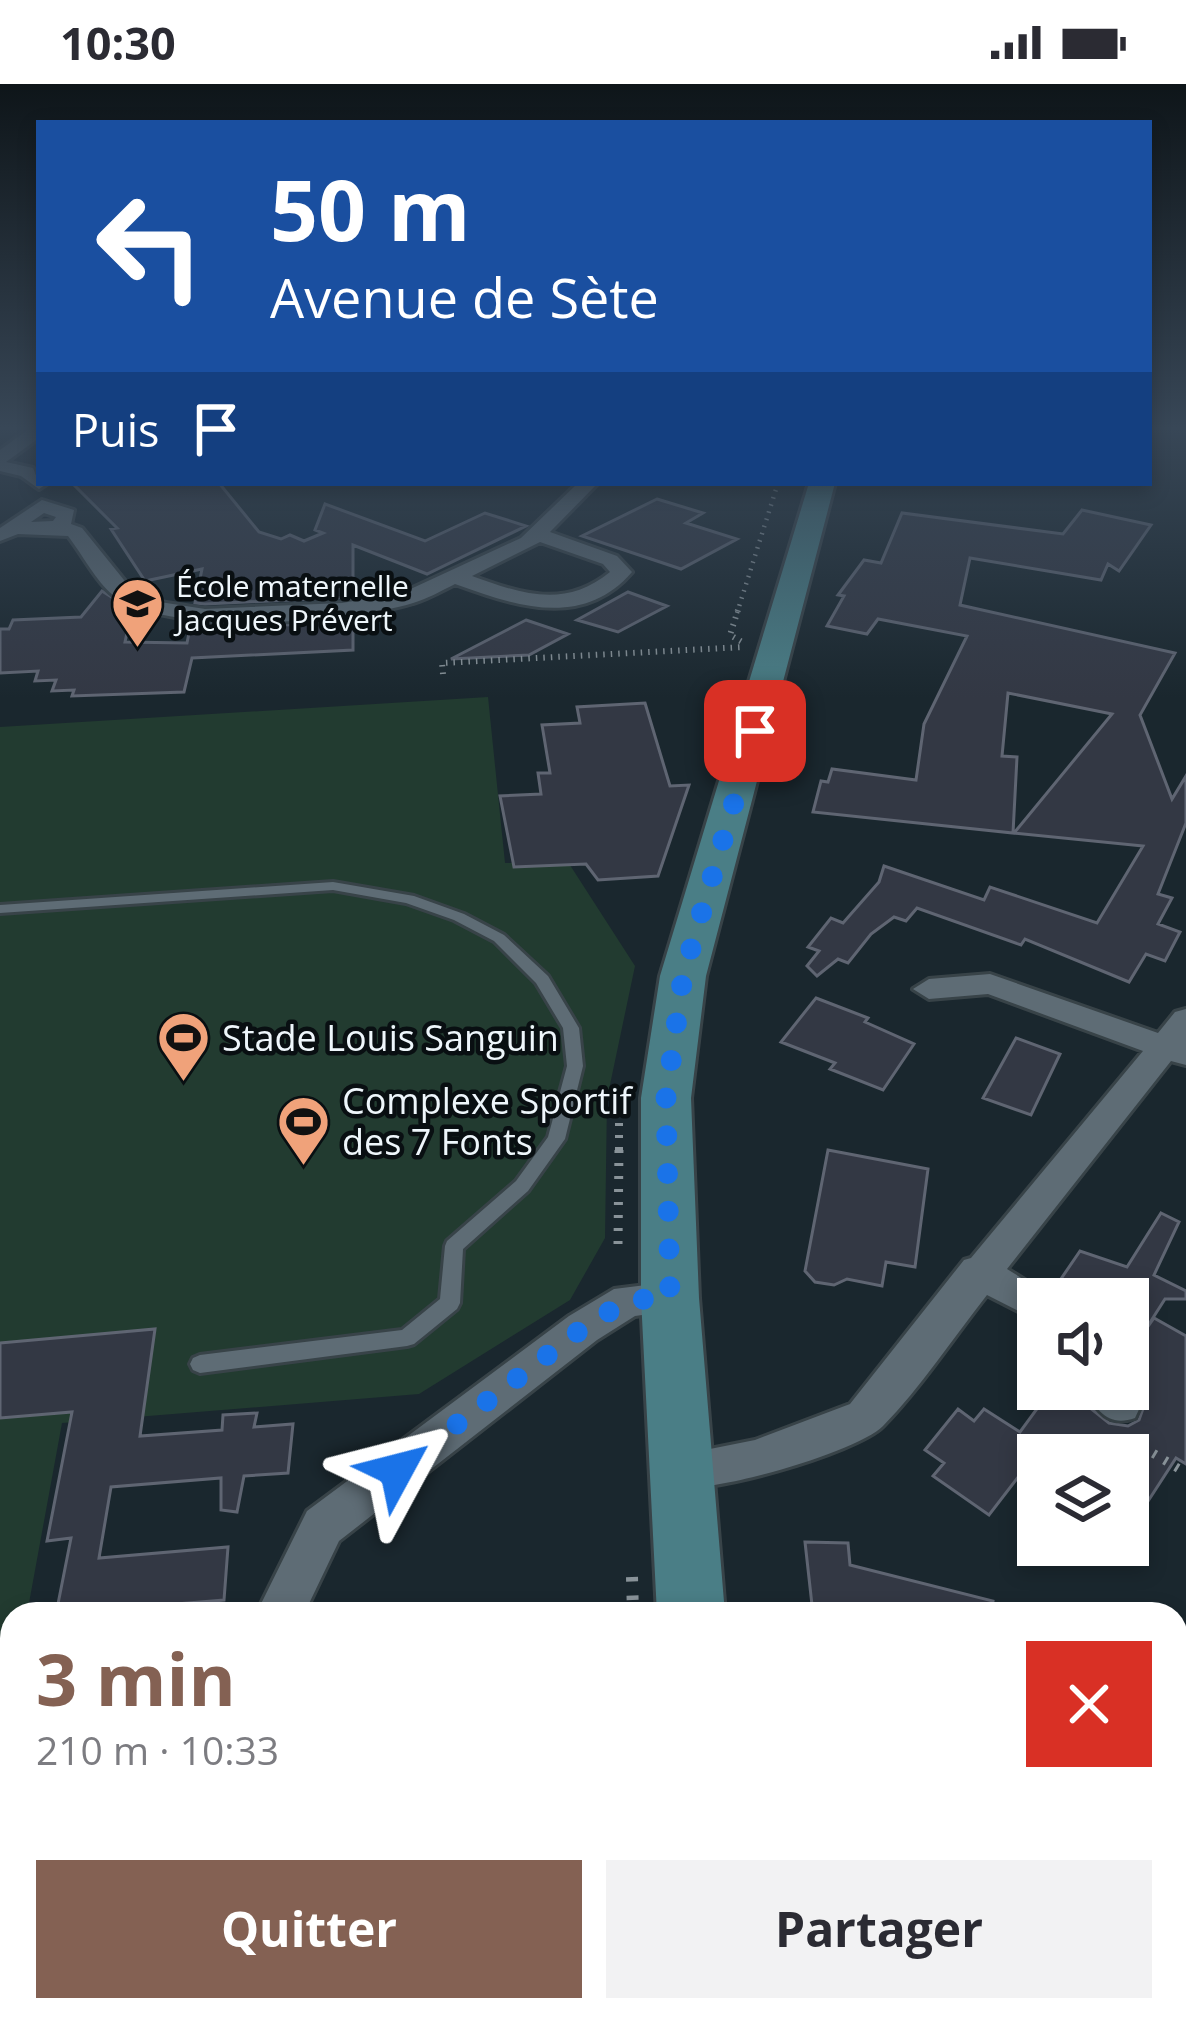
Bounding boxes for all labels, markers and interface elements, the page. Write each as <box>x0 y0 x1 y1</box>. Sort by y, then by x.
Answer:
text: 10:30 <box>60 12 176 73</box>
text: 50 m <box>270 151 470 266</box>
icon: left <box>72 168 228 324</box>
text: Avenue de Sète <box>270 260 659 334</box>
icon: arrive <box>183 396 249 462</box>
text: Puis <box>72 399 159 460</box>
place label: École maternelle Jacques Prévert <box>173 565 409 640</box>
school or university icon: École maternelle Jacques Prévert <box>109 576 165 650</box>
pin <box>704 680 806 782</box>
icon: arrive <box>722 698 788 764</box>
sports icon: Stade Louis Sanguin <box>155 1010 211 1084</box>
place label: Stade Louis Sanguin <box>222 1013 559 1062</box>
place label: Complexe Sportif des 7 Fonts <box>342 1076 633 1166</box>
sports icon: Complexe Sportif des 7 Fonts <box>275 1094 331 1168</box>
map controls <box>1017 1278 1149 1566</box>
button: sound <box>1017 1278 1149 1410</box>
position arrow <box>334 1407 460 1533</box>
button: layers <box>1017 1434 1149 1566</box>
text: 3 min <box>36 1629 236 1727</box>
button: close <box>1026 1641 1152 1767</box>
text: 210 m · 10:33 <box>36 1723 279 1776</box>
button: Quitter <box>36 1860 582 1998</box>
button: Partager <box>606 1860 1152 1998</box>

